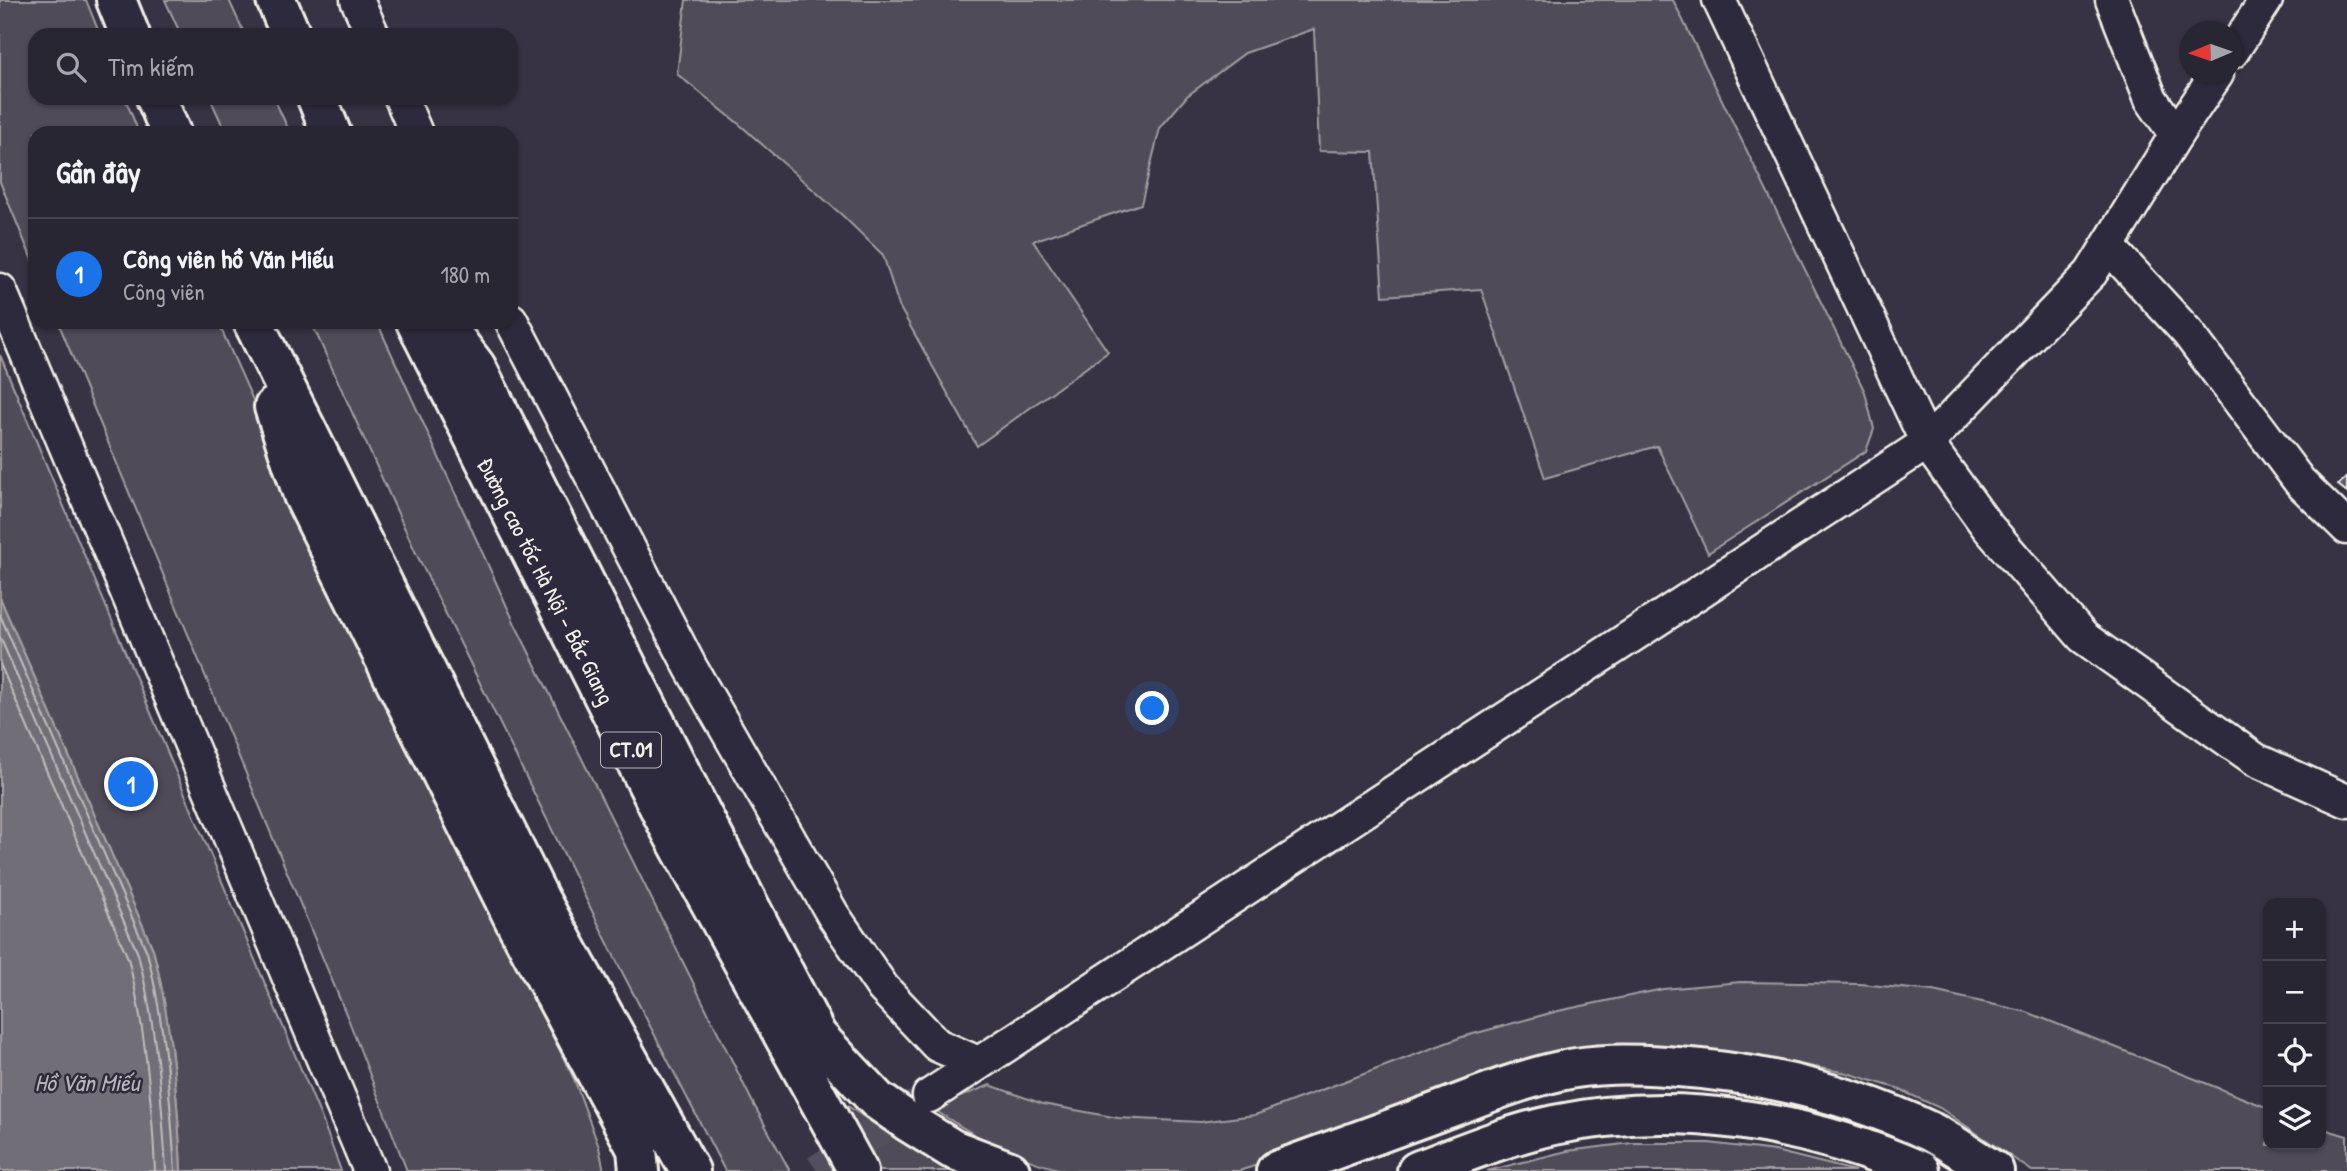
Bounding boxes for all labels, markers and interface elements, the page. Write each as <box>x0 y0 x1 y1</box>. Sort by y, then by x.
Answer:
north arrow <box>2179 21 2242 84</box>
search box <box>28 28 518 105</box>
icon: search <box>52 48 90 86</box>
text: Tìm kiếm <box>108 49 194 84</box>
text: Gần đây <box>56 152 141 192</box>
text: Công viên hồ Văn Miếu <box>123 241 333 276</box>
text: 1 <box>75 259 83 290</box>
text: 180 m <box>440 259 490 290</box>
text: Công viên <box>123 276 205 307</box>
street label: Đường cao tốc Hà Nội - Bắc Giang <box>471 452 622 710</box>
your location <box>1135 691 1169 725</box>
road number: CT.01 <box>601 732 661 768</box>
pin: 1 <box>108 758 154 810</box>
map controls <box>2263 898 2326 1150</box>
button: + <box>2263 898 2326 961</box>
button: − <box>2263 961 2326 1024</box>
button: locate <box>2263 1024 2326 1087</box>
water label: Hồ Văn Miếu <box>35 1066 142 1098</box>
button: layers <box>2263 1087 2326 1150</box>

